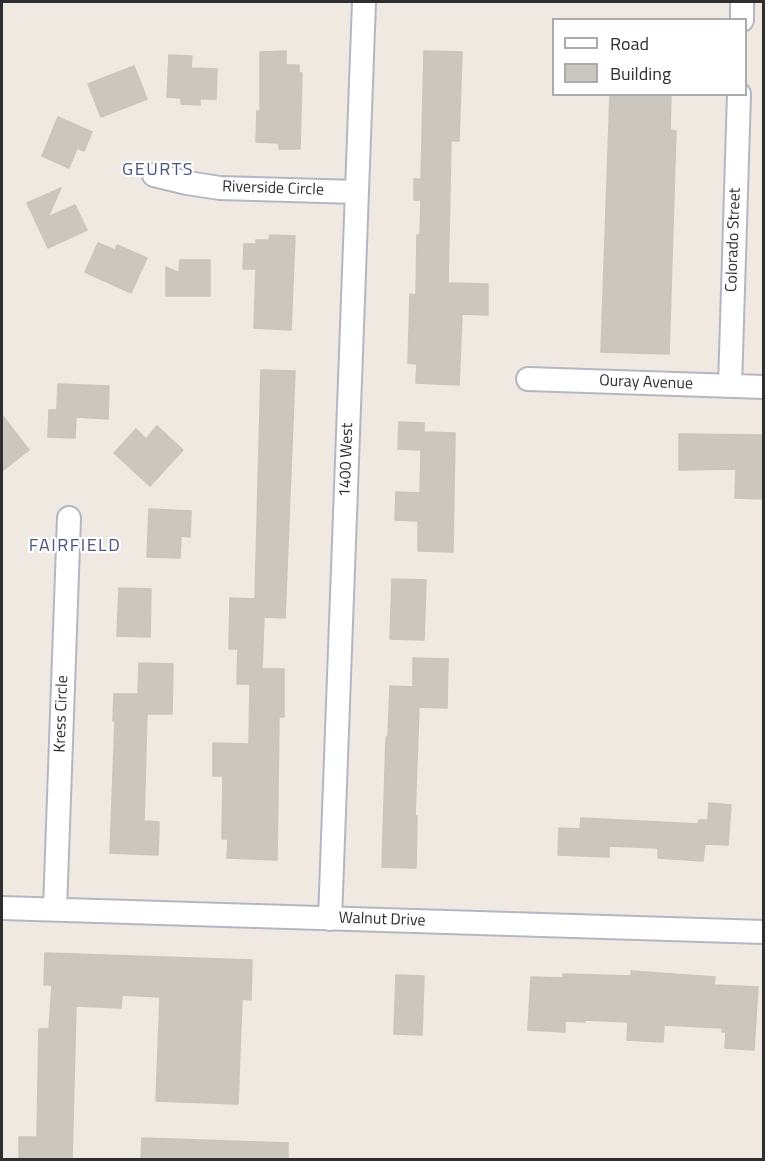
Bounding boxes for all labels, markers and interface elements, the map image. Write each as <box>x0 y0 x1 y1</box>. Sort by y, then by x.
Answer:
legend <box>552 18 747 96</box>
text: Road <box>610 30 649 57</box>
text: Building <box>610 60 671 87</box>
district label: GEURTS <box>122 160 194 182</box>
street label: Riverside Circle <box>222 178 324 200</box>
street label: Colorado Street <box>723 188 745 292</box>
street label: Ouray Avenue <box>599 372 693 394</box>
street label: 1400 West <box>336 423 358 497</box>
district label: FAIRFIELD <box>29 536 121 558</box>
street label: Kress Circle <box>51 675 73 753</box>
street label: Walnut Drive <box>338 909 426 931</box>

